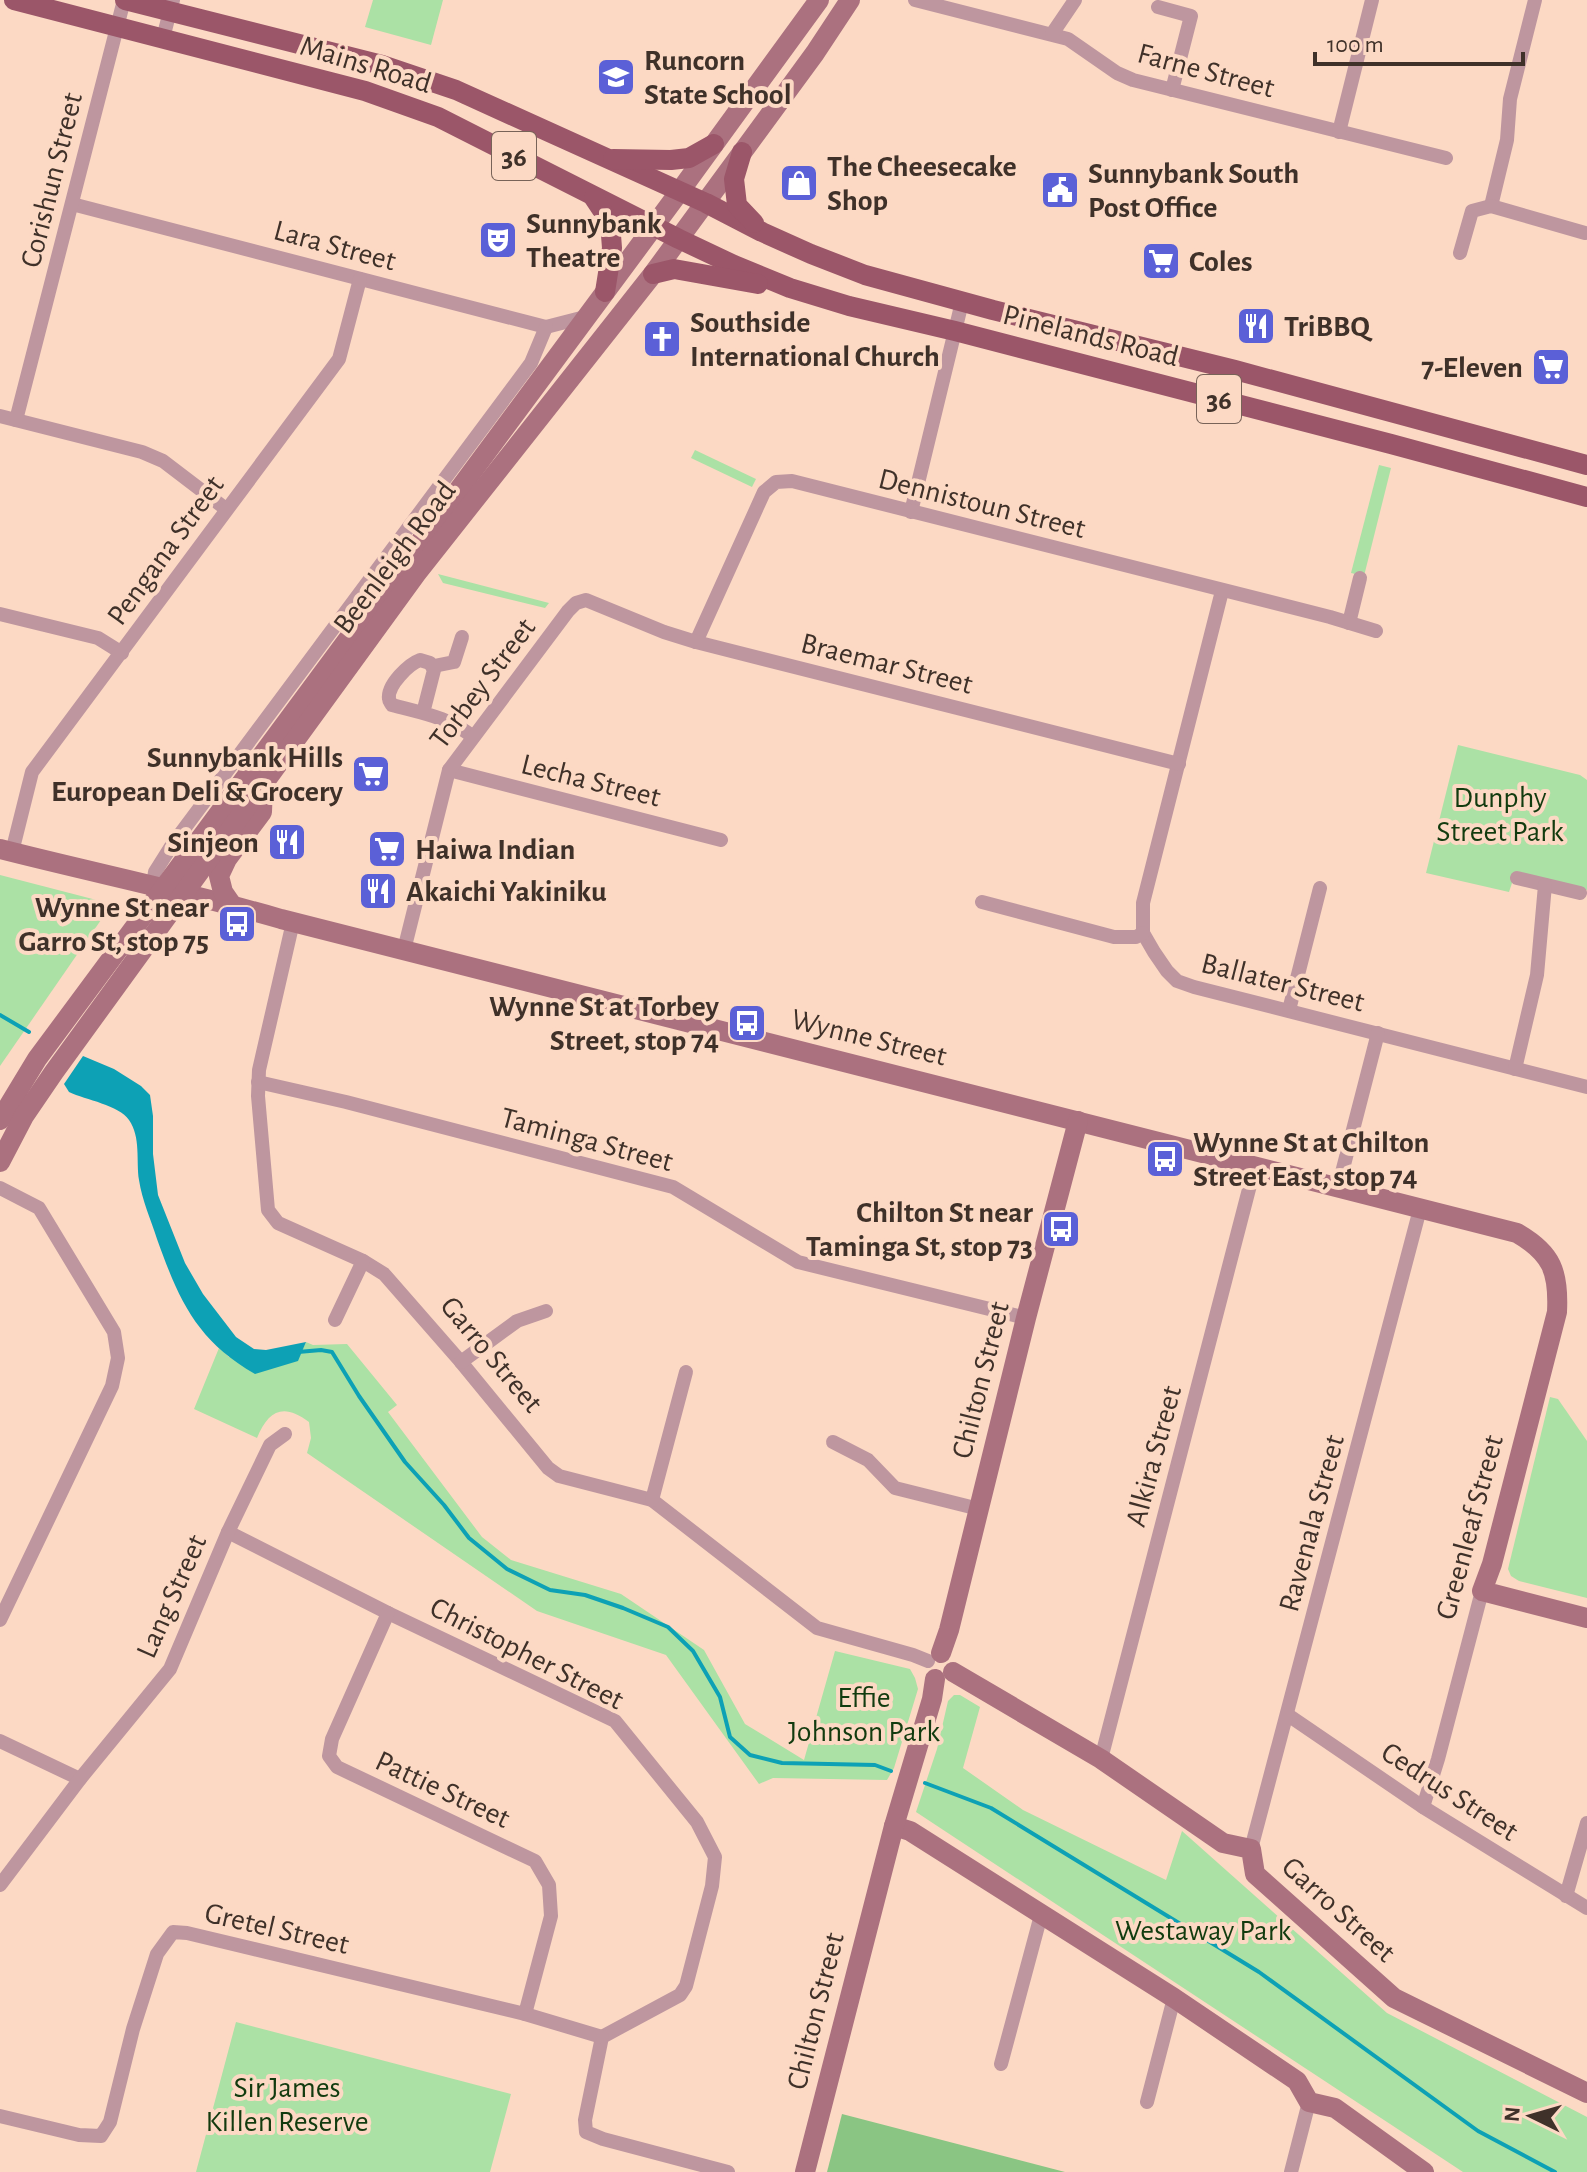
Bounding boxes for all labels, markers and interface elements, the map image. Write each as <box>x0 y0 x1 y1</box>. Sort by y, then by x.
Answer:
scale bar <box>1315 16 1523 66</box>
street label: Mains Road <box>296 31 435 99</box>
text: 100 m <box>1327 33 1384 57</box>
street label: Farne Street <box>1134 38 1278 104</box>
place label: Runcorn State School <box>644 46 792 110</box>
school or university icon: Runcorn State School <box>595 56 637 98</box>
street label: Corishun Street <box>16 89 88 271</box>
road number: 36 <box>492 132 536 180</box>
place label: The Cheesecake Shop <box>827 152 1017 216</box>
place label: Sunnybank South Post Office <box>1088 159 1299 223</box>
shop icon: The Cheesecake Shop <box>778 162 820 204</box>
public building icon: Sunnybank South Post Office <box>1039 169 1081 211</box>
place label: Sunnybank Theatre <box>526 209 662 273</box>
street label: Lara Street <box>271 215 399 277</box>
theatre icon: Sunnybank Theatre <box>477 219 519 261</box>
supermarket icon: Coles <box>1140 240 1182 282</box>
place label: Coles <box>1189 247 1252 277</box>
street label: Pinelands Road <box>1000 300 1182 372</box>
restaurant icon: TriBBQ <box>1235 305 1277 347</box>
place label: Southside International Church <box>690 308 940 372</box>
place label: TriBBQ <box>1284 312 1373 342</box>
church icon: Southside International Church <box>641 318 683 360</box>
supermarket icon: 7-Eleven <box>1530 346 1572 388</box>
place label: 7-Eleven <box>1421 353 1523 383</box>
road number: 36 <box>1197 375 1241 423</box>
street label: Dennistoun Street <box>875 464 1089 544</box>
street label: Pengana Street <box>102 470 230 631</box>
street label: Beenleigh Road <box>328 476 462 639</box>
street label: Torbey Street <box>424 613 542 754</box>
street label: Braemar Street <box>798 628 976 700</box>
place label: Sunnybank Hills European Deli & Grocery <box>51 743 344 807</box>
street label: Lecha Street <box>518 749 664 813</box>
supermarket icon: Sunnybank Hills European Deli & Grocery <box>350 753 392 795</box>
park label: Dunphy Street Park <box>1436 783 1564 847</box>
restaurant icon: Sinjeon <box>266 821 308 863</box>
place label: Sinjeon <box>167 828 259 858</box>
supermarket icon: Haiwa Indian <box>366 828 408 870</box>
place label: Haiwa Indian <box>415 835 575 865</box>
restaurant icon: Akaichi Yakiniku <box>357 870 399 912</box>
place label: Akaichi Yakiniku <box>406 877 607 907</box>
place label: Wynne St near Garro St, stop 75 <box>19 893 210 957</box>
bus stop icon: Wynne St near Garro St, stop 75 <box>216 903 258 945</box>
street label: Ballater Street <box>1198 948 1368 1018</box>
place label: Wynne St at Torbey Street, stop 74 <box>489 992 720 1056</box>
bus stop icon: Wynne St at Torbey Street, stop 74 <box>726 1002 768 1044</box>
street label: Wynne Street <box>788 1004 950 1072</box>
street label: Taminga Street <box>498 1103 676 1177</box>
place label: Wynne St at Chilton Street East, stop 74 <box>1193 1128 1429 1192</box>
bus stop icon: Wynne St at Chilton Street East, stop 74 <box>1144 1138 1186 1180</box>
place label: Chilton St near Taminga St, stop 73 <box>806 1198 1034 1262</box>
bus stop icon: Chilton St near Taminga St, stop 73 <box>1040 1208 1082 1250</box>
street label: Garro Street <box>434 1291 548 1419</box>
street label: Chilton Street <box>947 1298 1015 1462</box>
street label: Alkira Street <box>1121 1382 1187 1530</box>
street label: Ravenala Street <box>1274 1431 1350 1615</box>
street label: Greenleaf Street <box>1431 1431 1509 1623</box>
street label: Lang Street <box>131 1530 213 1663</box>
street label: Christopher Street <box>425 1592 629 1716</box>
park label: Effie Johnson Park <box>788 1683 940 1747</box>
street label: Cedrus Street <box>1376 1737 1523 1847</box>
street label: Pattie Street <box>371 1746 515 1834</box>
street label: Garro Street <box>1276 1851 1401 1968</box>
street label: Gretel Street <box>202 1898 352 1960</box>
park label: Westaway Park <box>1115 1916 1291 1946</box>
street label: Chilton Street <box>782 1929 850 2093</box>
park label: Sir James Killen Reserve <box>205 2073 369 2137</box>
north arrow <box>1491 2076 1571 2156</box>
text: N <box>1500 2106 1524 2123</box>

